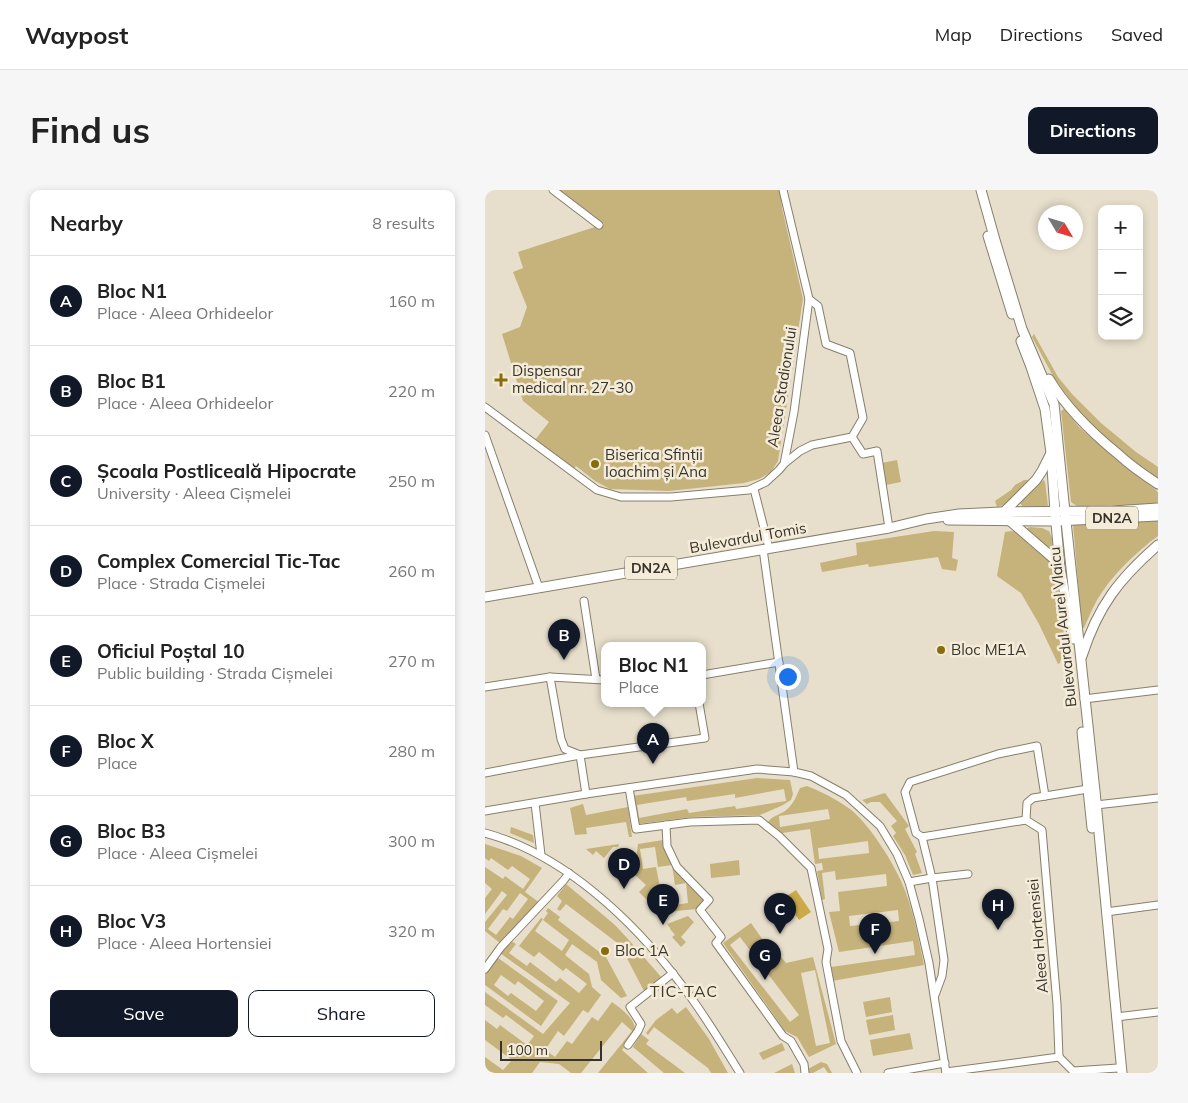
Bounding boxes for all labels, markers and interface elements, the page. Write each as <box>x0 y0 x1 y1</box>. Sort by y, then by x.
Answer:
text: Waypost <box>25 20 128 50</box>
text: Map <box>935 23 972 46</box>
text: Directions <box>1000 23 1083 46</box>
text: Saved <box>1111 23 1163 46</box>
button: Directions <box>1028 107 1158 154</box>
text: Find us <box>30 108 150 152</box>
north arrow <box>1038 205 1083 250</box>
map controls <box>1098 205 1143 340</box>
button: + <box>1098 205 1143 250</box>
text: Nearby <box>50 210 123 236</box>
text: 8 results <box>372 213 435 233</box>
button: − <box>1098 250 1143 295</box>
text: Bloc N1 <box>97 279 167 303</box>
text: A <box>60 291 72 311</box>
text: 160 m <box>388 291 435 311</box>
button: layers <box>1098 295 1143 340</box>
text: Place · Aleea Orhideelor <box>97 303 273 323</box>
street label: Aleea Stadionului <box>763 325 800 449</box>
place label: Dispensar medical nr. 27-30 <box>512 361 633 397</box>
text: Bloc B1 <box>97 369 166 393</box>
marker: Dispensar medical nr. 27-30 <box>494 373 508 387</box>
text: B <box>60 381 72 401</box>
text: 220 m <box>388 381 435 401</box>
text: Place · Aleea Orhideelor <box>97 393 273 413</box>
place label: Biserica Sfinții Ioachim și Ana <box>605 445 707 481</box>
marker: Biserica Sfinții Ioachim și Ana <box>589 458 601 470</box>
text: Școala Postliceală Hipocrate <box>97 459 356 483</box>
text: C <box>61 471 71 491</box>
text: 250 m <box>388 471 435 491</box>
text: University · Aleea Cișmelei <box>97 483 291 503</box>
road number: DN2A <box>1086 506 1138 529</box>
street label: Bulevardul Tomis <box>688 518 808 557</box>
street label: Bulevardul Aurel Vlaicu <box>1045 546 1080 708</box>
text: Complex Comercial Tic-Tac <box>97 549 340 573</box>
road number: DN2A <box>625 556 677 579</box>
text: D <box>60 561 72 581</box>
text: 260 m <box>388 561 435 581</box>
text: Place · Strada Cișmelei <box>97 573 265 593</box>
pin: B <box>548 619 580 660</box>
text: Oficiul Poștal 10 <box>97 639 245 663</box>
place label: Bloc ME1A <box>951 640 1026 659</box>
popup <box>601 642 706 707</box>
marker: Bloc ME1A <box>935 644 947 656</box>
text: E <box>61 651 71 671</box>
text: 270 m <box>388 651 435 671</box>
text: Bloc N1 <box>619 653 688 677</box>
text: Public building · Strada Cișmelei <box>97 663 333 683</box>
your location <box>775 664 801 690</box>
text: Place <box>619 677 659 697</box>
pin: A <box>637 723 669 764</box>
text: Bloc X <box>97 729 154 753</box>
text: F <box>61 741 71 761</box>
text: 280 m <box>388 741 435 761</box>
text: Place <box>97 753 137 773</box>
text: Bloc B3 <box>97 819 166 843</box>
text: G <box>60 831 72 851</box>
text: 300 m <box>388 831 435 851</box>
text: Place · Aleea Cișmelei <box>97 843 258 863</box>
pin: D <box>608 848 640 889</box>
street label: Aleea Hortensiei <box>1023 878 1052 994</box>
pin: E <box>647 884 679 925</box>
pin: H <box>982 889 1014 930</box>
pin: C <box>764 893 796 934</box>
text: Bloc V3 <box>97 909 166 933</box>
pin: F <box>859 913 891 954</box>
text: H <box>60 921 72 941</box>
text: 320 m <box>388 921 435 941</box>
text: Place · Aleea Hortensiei <box>97 933 272 953</box>
pin: G <box>749 939 781 980</box>
place label: Bloc 1A <box>615 941 669 960</box>
marker: Bloc 1A <box>599 945 611 957</box>
district label: TIC-TAC <box>650 981 718 1001</box>
button: Save <box>50 990 238 1037</box>
button: Share <box>248 990 435 1037</box>
scale bar <box>500 1038 603 1061</box>
text: 100 m <box>507 1041 548 1059</box>

